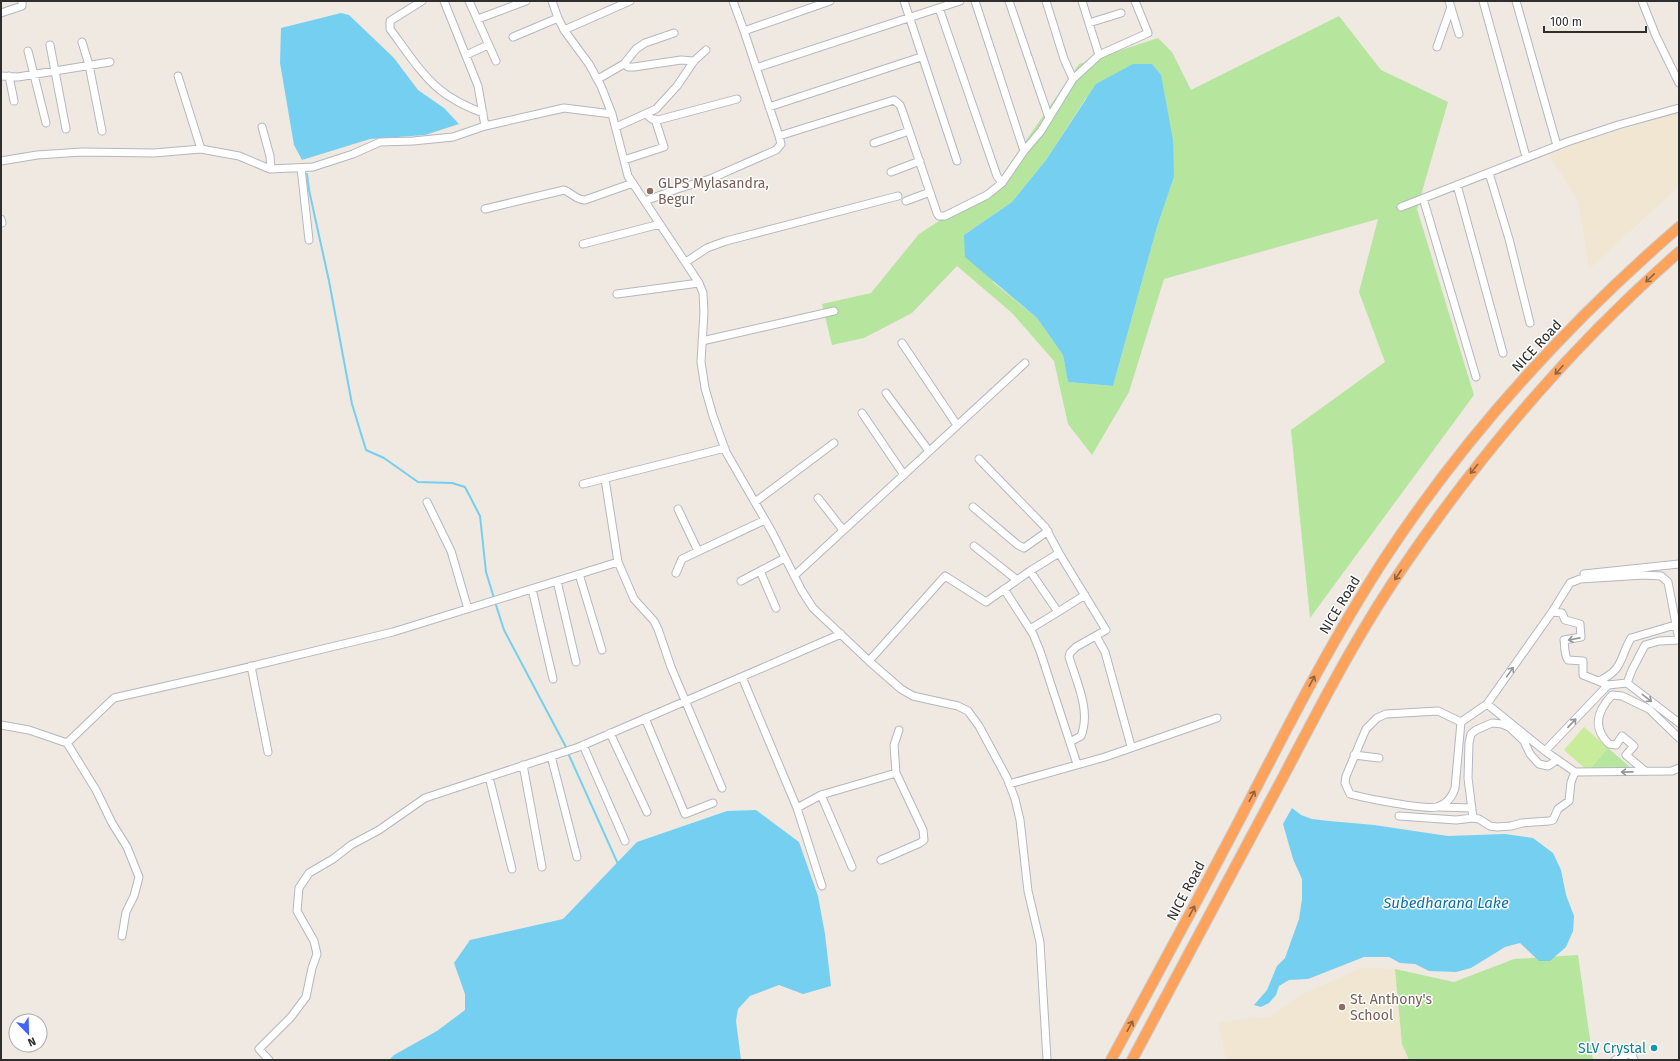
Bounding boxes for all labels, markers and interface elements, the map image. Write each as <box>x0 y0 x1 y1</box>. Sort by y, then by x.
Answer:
scale bar <box>1544 8 1646 34</box>
text: 100 m <box>1550 15 1582 29</box>
place label: GLPS Mylasandra, Begur <box>658 175 769 208</box>
marker: GLPS Mylasandra, Begur <box>645 186 655 196</box>
one-way arrow <box>1645 273 1655 283</box>
street label: NICE Road <box>1509 316 1565 376</box>
one-way arrow <box>1554 365 1563 375</box>
one-way arrow <box>1470 464 1479 475</box>
one-way arrow <box>1394 569 1402 580</box>
street label: NICE Road <box>1316 573 1364 637</box>
one-way arrow <box>1568 635 1581 643</box>
one-way arrow <box>1506 667 1514 678</box>
one-way arrow <box>1309 675 1317 687</box>
one-way arrow <box>1642 694 1653 702</box>
one-way arrow <box>1567 718 1577 728</box>
one-way arrow <box>1621 768 1634 776</box>
one-way arrow <box>1249 790 1256 802</box>
street label: NICE Road <box>1163 858 1209 924</box>
water label: Subedharana Lake <box>1382 894 1509 912</box>
one-way arrow <box>1188 906 1196 918</box>
place label: St. Anthony's School <box>1350 991 1432 1024</box>
marker: St. Anthony's School <box>1337 1002 1347 1012</box>
north arrow <box>8 1013 48 1053</box>
one-way arrow <box>1126 1020 1134 1032</box>
text: N <box>26 1034 38 1049</box>
place label: SLV Crystal <box>1578 1040 1646 1057</box>
marker: SLV Crystal <box>1649 1043 1659 1053</box>

